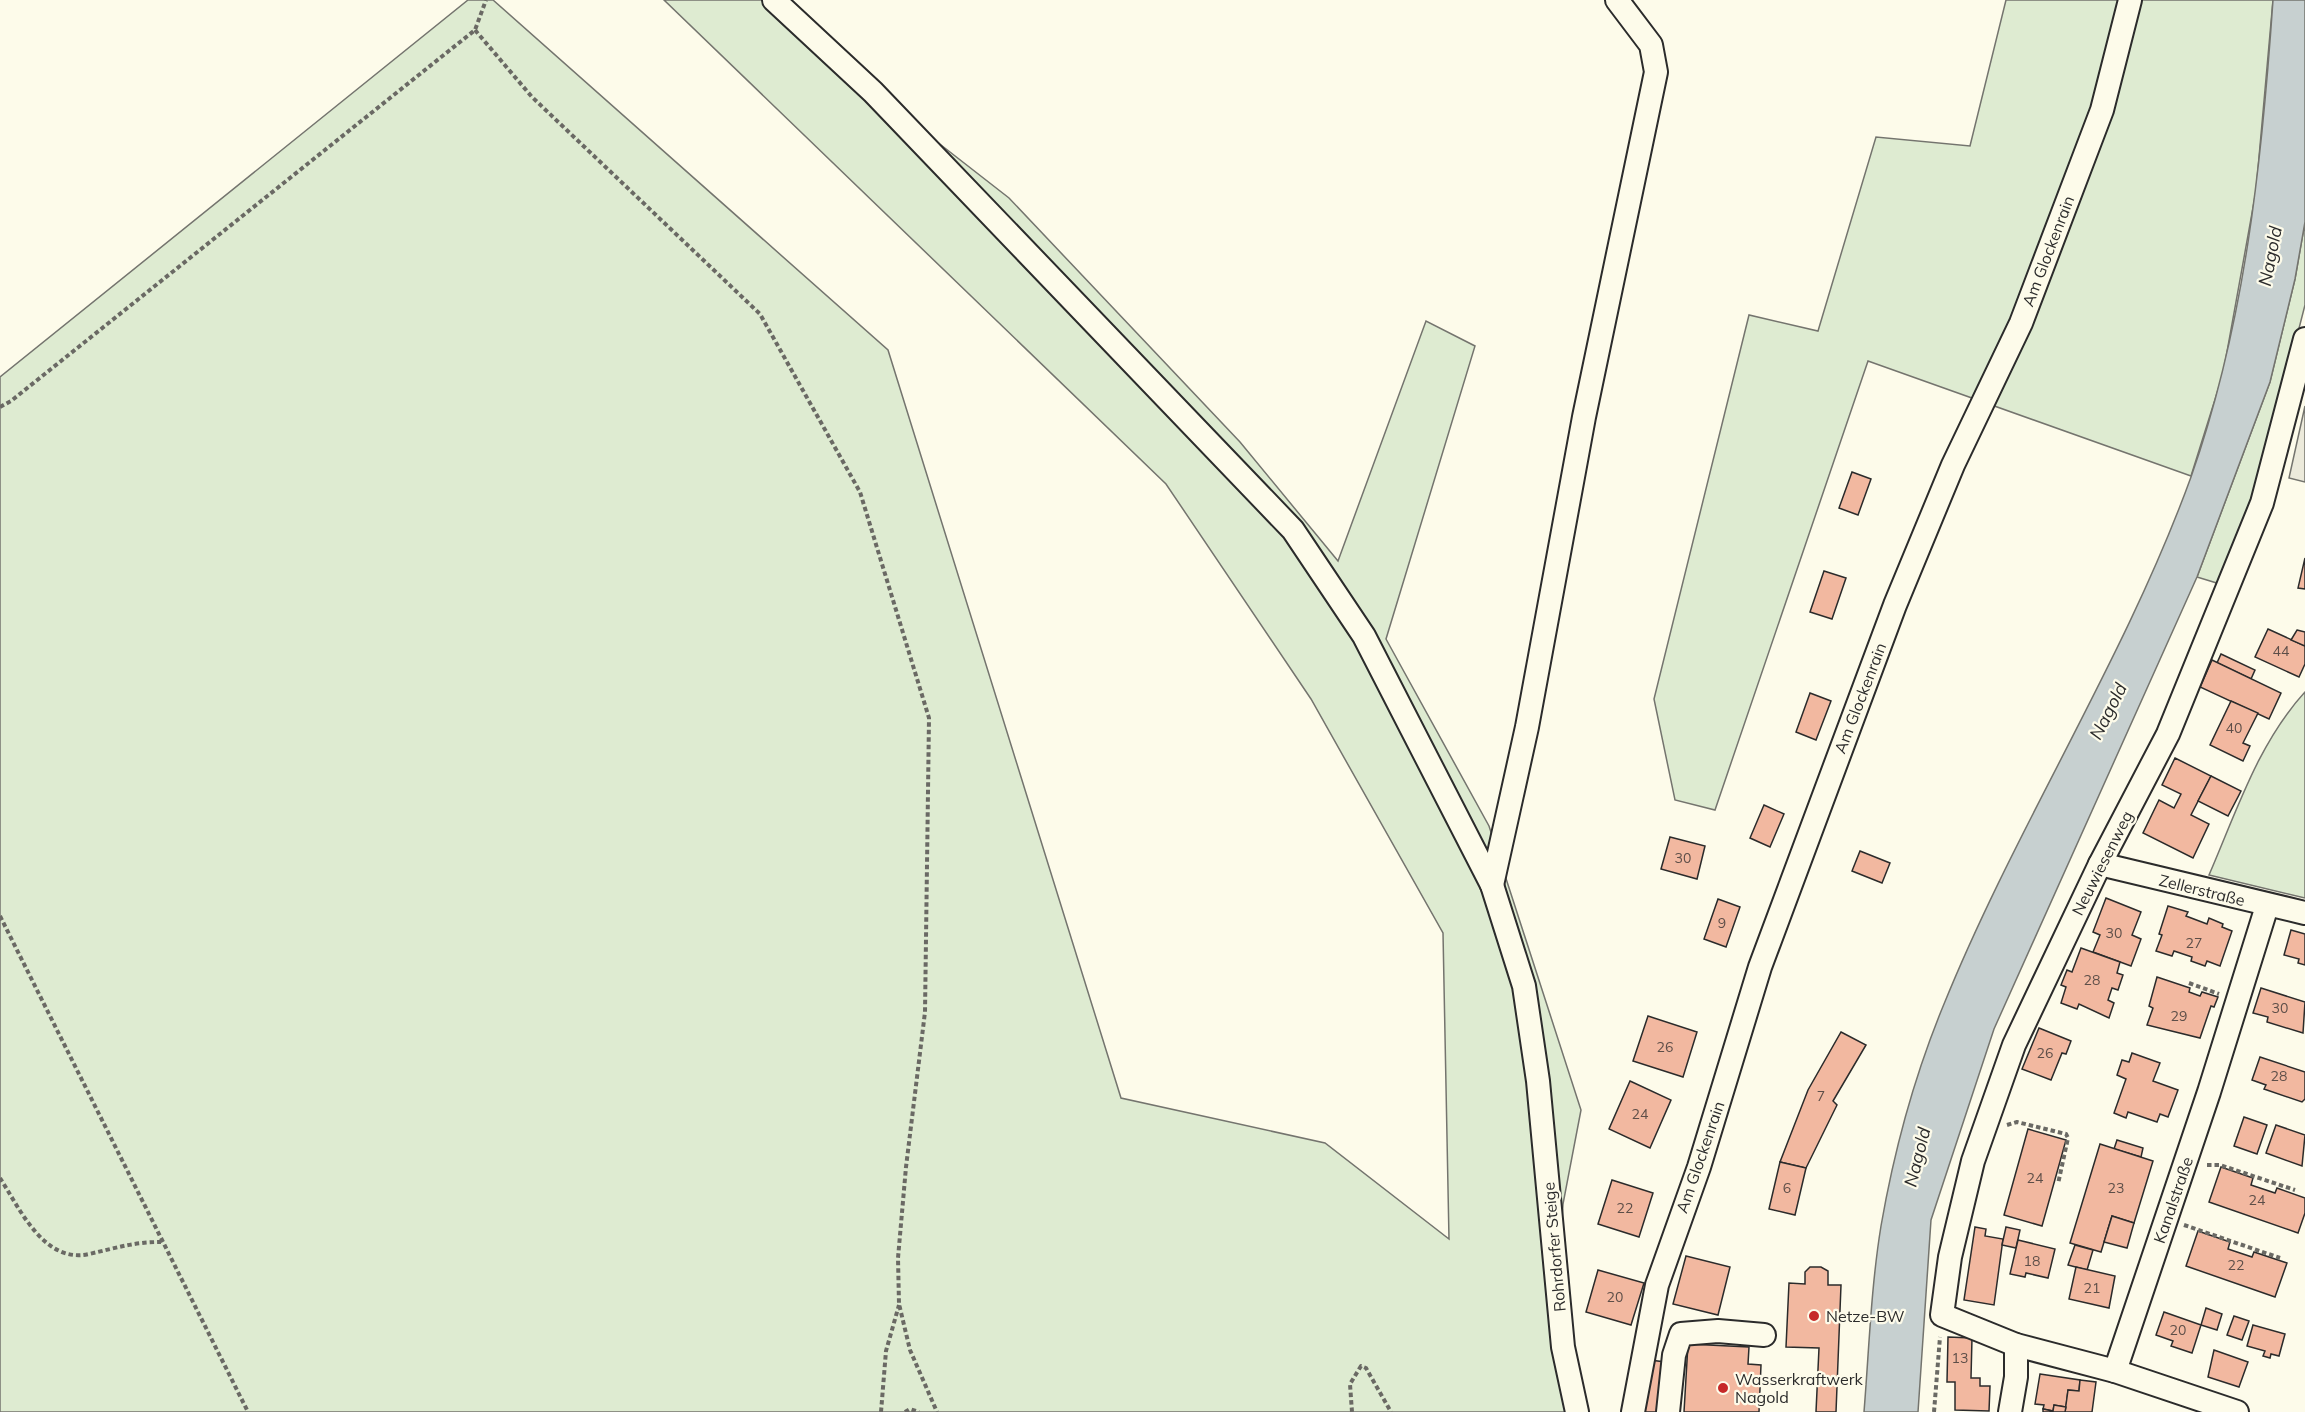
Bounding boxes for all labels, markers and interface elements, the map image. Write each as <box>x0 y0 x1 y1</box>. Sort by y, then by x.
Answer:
street label: Am Glockenrain <box>2018 193 2078 309</box>
water label: Nagold <box>2253 224 2287 288</box>
street label: Am Glockenrain <box>1830 640 1890 756</box>
house number: 44 <box>2273 642 2290 660</box>
water label: Nagold <box>2084 679 2132 743</box>
house number: 40 <box>2226 719 2242 737</box>
street label: Neuwiesenweg <box>2067 807 2137 919</box>
house number: 30 <box>1675 849 1691 867</box>
street label: Zellerstraße <box>2157 870 2247 910</box>
house number: 9 <box>1718 914 1726 932</box>
house number: 30 <box>2106 924 2122 942</box>
house number: 27 <box>2186 934 2202 952</box>
house number: 28 <box>2084 971 2100 989</box>
house number: 30 <box>2272 999 2288 1017</box>
house number: 29 <box>2171 1007 2187 1025</box>
house number: 26 <box>1657 1038 1673 1056</box>
house number: 26 <box>2037 1044 2053 1062</box>
house number: 28 <box>2271 1067 2287 1085</box>
house number: 7 <box>1817 1087 1825 1105</box>
street label: Am Glockenrain <box>1671 1098 1729 1216</box>
house number: 24 <box>1632 1105 1649 1123</box>
water label: Nagold <box>1899 1125 1936 1189</box>
street label: Kanalstraße <box>2149 1154 2197 1246</box>
house number: 24 <box>2027 1169 2044 1187</box>
house number: 6 <box>1783 1179 1791 1197</box>
house number: 23 <box>2108 1179 2124 1197</box>
street label: Rohrdorfer Steige <box>1538 1181 1570 1313</box>
house number: 24 <box>2249 1191 2266 1209</box>
house number: 22 <box>1617 1199 1633 1217</box>
house number: 18 <box>2024 1252 2040 1270</box>
house number: 22 <box>2228 1256 2244 1274</box>
house number: 21 <box>2084 1279 2100 1297</box>
house number: 20 <box>1607 1288 1623 1306</box>
place label: Netze-BW <box>1826 1306 1905 1326</box>
marker: Netze-BW <box>1807 1309 1821 1323</box>
house number: 20 <box>2170 1321 2186 1339</box>
house number: 13 <box>1952 1349 1968 1367</box>
place label: Wasserkraftwerk Nagold <box>1735 1369 1863 1407</box>
marker: Wasserkraftwerk Nagold <box>1716 1381 1730 1395</box>

